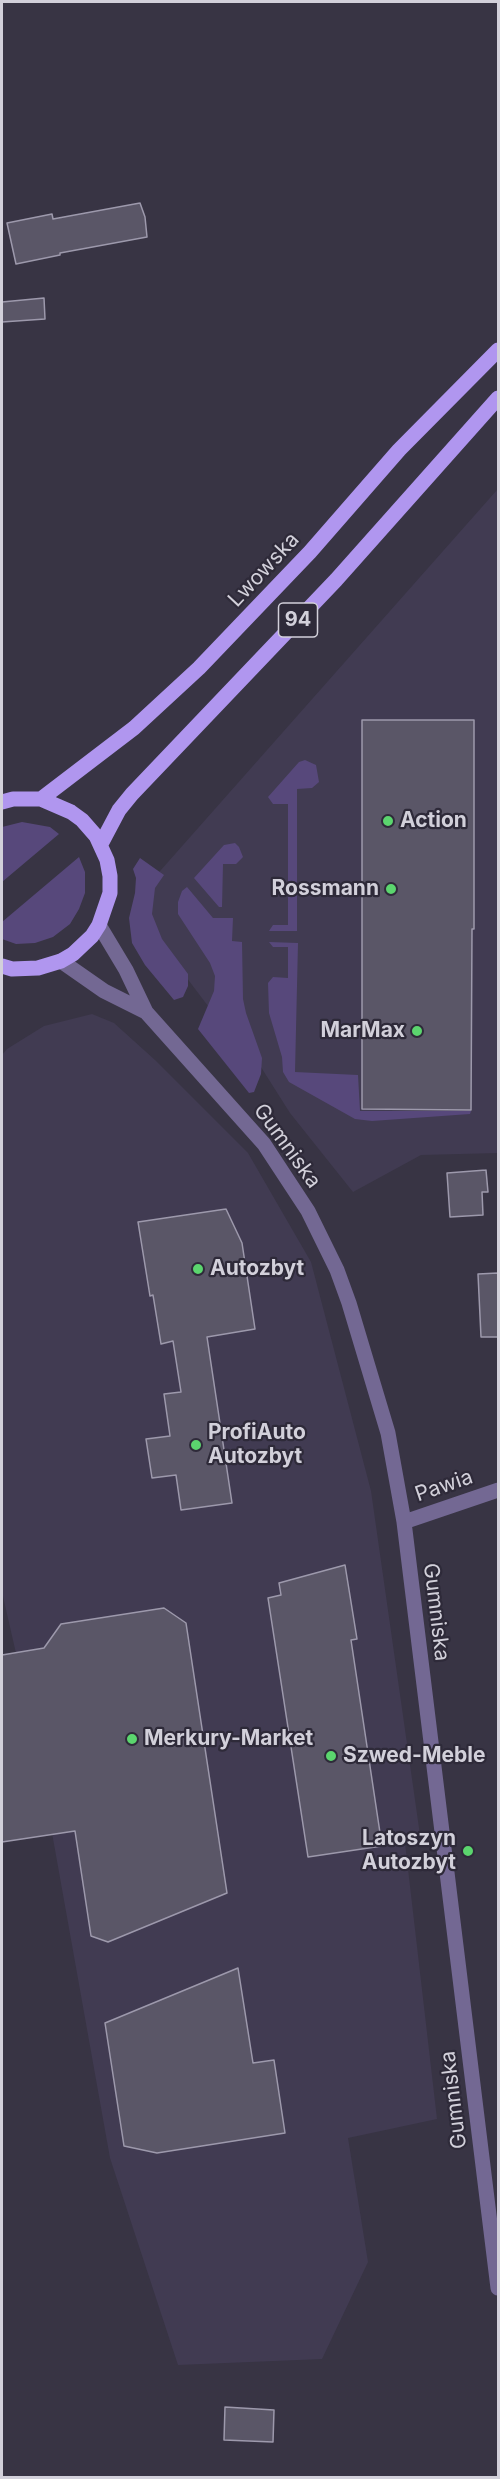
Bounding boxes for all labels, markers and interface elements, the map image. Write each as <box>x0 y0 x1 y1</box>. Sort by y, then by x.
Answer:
street label: Lwowska <box>223 528 305 612</box>
road number: 94 <box>278 603 318 637</box>
place label: Action <box>400 808 467 834</box>
marker: Action <box>381 814 395 828</box>
place label: Rossmann <box>272 876 379 902</box>
marker: Rossmann <box>384 882 398 896</box>
place label: MarMax <box>320 1018 405 1044</box>
marker: MarMax <box>410 1024 424 1038</box>
street label: Gumniska <box>248 1099 326 1193</box>
place label: Autozbyt <box>210 1256 304 1282</box>
marker: Autozbyt <box>191 1262 205 1276</box>
place label: ProfiAuto Autozbyt <box>208 1420 306 1470</box>
marker: ProfiAuto Autozbyt <box>189 1438 203 1452</box>
street label: Pawia <box>412 1464 476 1508</box>
street label: Gumniska <box>417 1562 455 1662</box>
place label: Merkury-Market <box>144 1726 313 1752</box>
marker: Merkury-Market <box>125 1732 139 1746</box>
place label: Szwed-Meble <box>343 1743 485 1769</box>
marker: Szwed-Meble <box>324 1749 338 1763</box>
place label: Latoszyn Autozbyt <box>362 1826 456 1876</box>
marker: Latoszyn Autozbyt <box>461 1844 475 1858</box>
street label: Gumniska <box>435 2050 473 2150</box>

